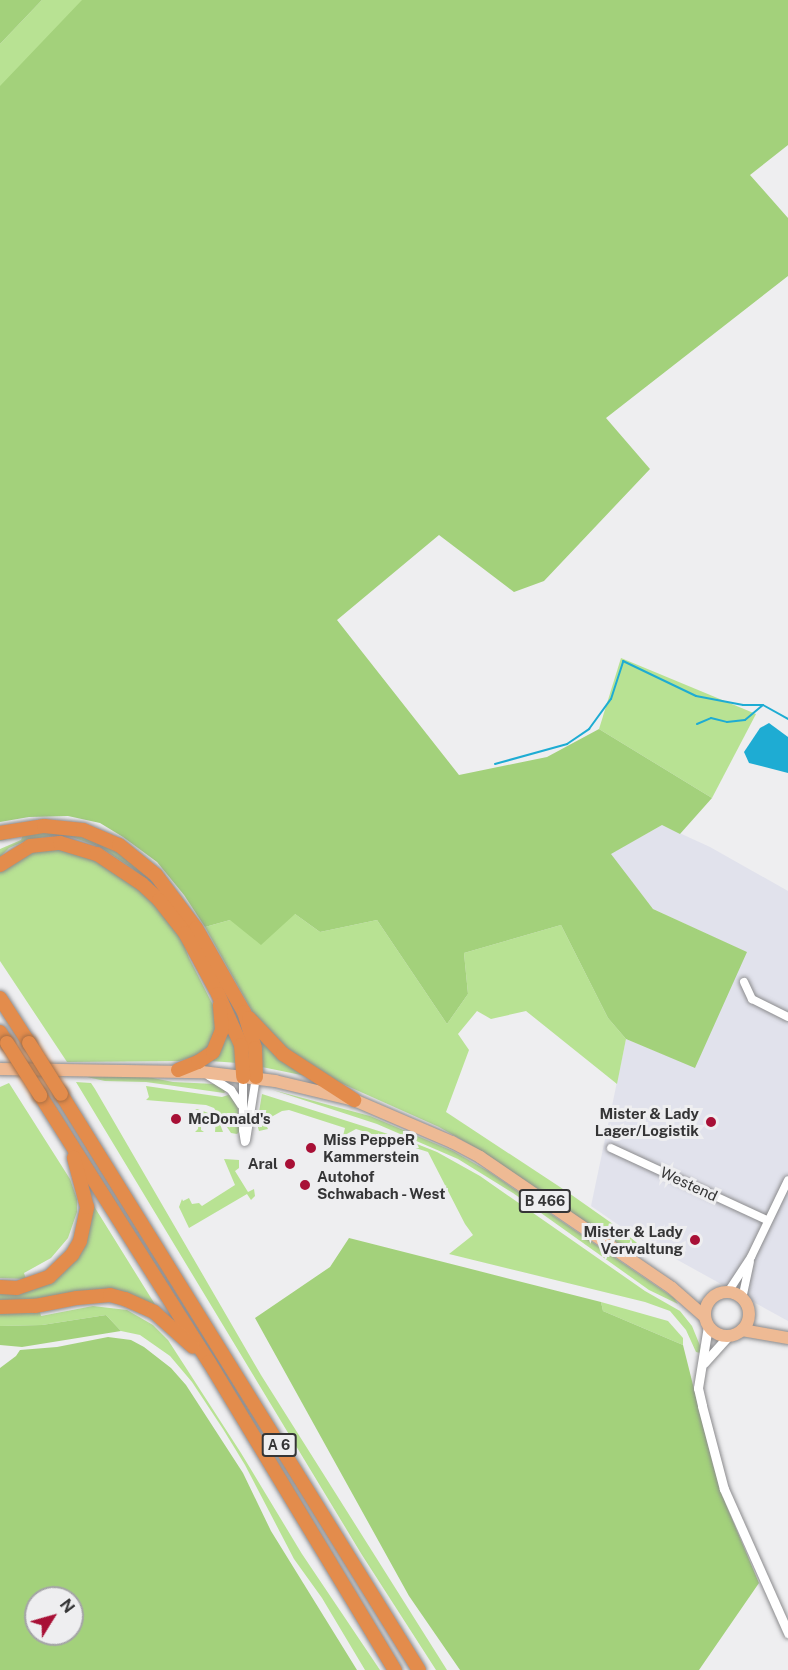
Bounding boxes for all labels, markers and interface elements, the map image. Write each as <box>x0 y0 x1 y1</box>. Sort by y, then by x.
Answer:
place label: Mister & Lady Lager/Logistik <box>595 1104 699 1139</box>
place label: McDonald's <box>188 1110 271 1128</box>
marker: McDonald's <box>169 1112 183 1126</box>
marker: Mister & Lady Lager/Logistik <box>704 1115 718 1129</box>
place label: Miss PeppeR Kammerstein <box>323 1130 419 1165</box>
marker: Miss PeppeR Kammerstein <box>304 1141 318 1155</box>
place label: Aral <box>248 1155 278 1173</box>
marker: Aral <box>283 1157 297 1171</box>
street label: Westend <box>657 1163 721 1205</box>
place label: Autohof Schwabach - West <box>317 1167 448 1202</box>
marker: Autohof Schwabach - West <box>298 1178 312 1192</box>
road number: B 466 <box>518 1190 572 1212</box>
place label: Mister & Lady Verwaltung <box>583 1222 683 1257</box>
marker: Mister & Lady Verwaltung <box>688 1233 702 1247</box>
road number: A 6 <box>261 1434 297 1456</box>
north arrow <box>24 1586 84 1646</box>
text: N <box>56 1595 79 1617</box>

